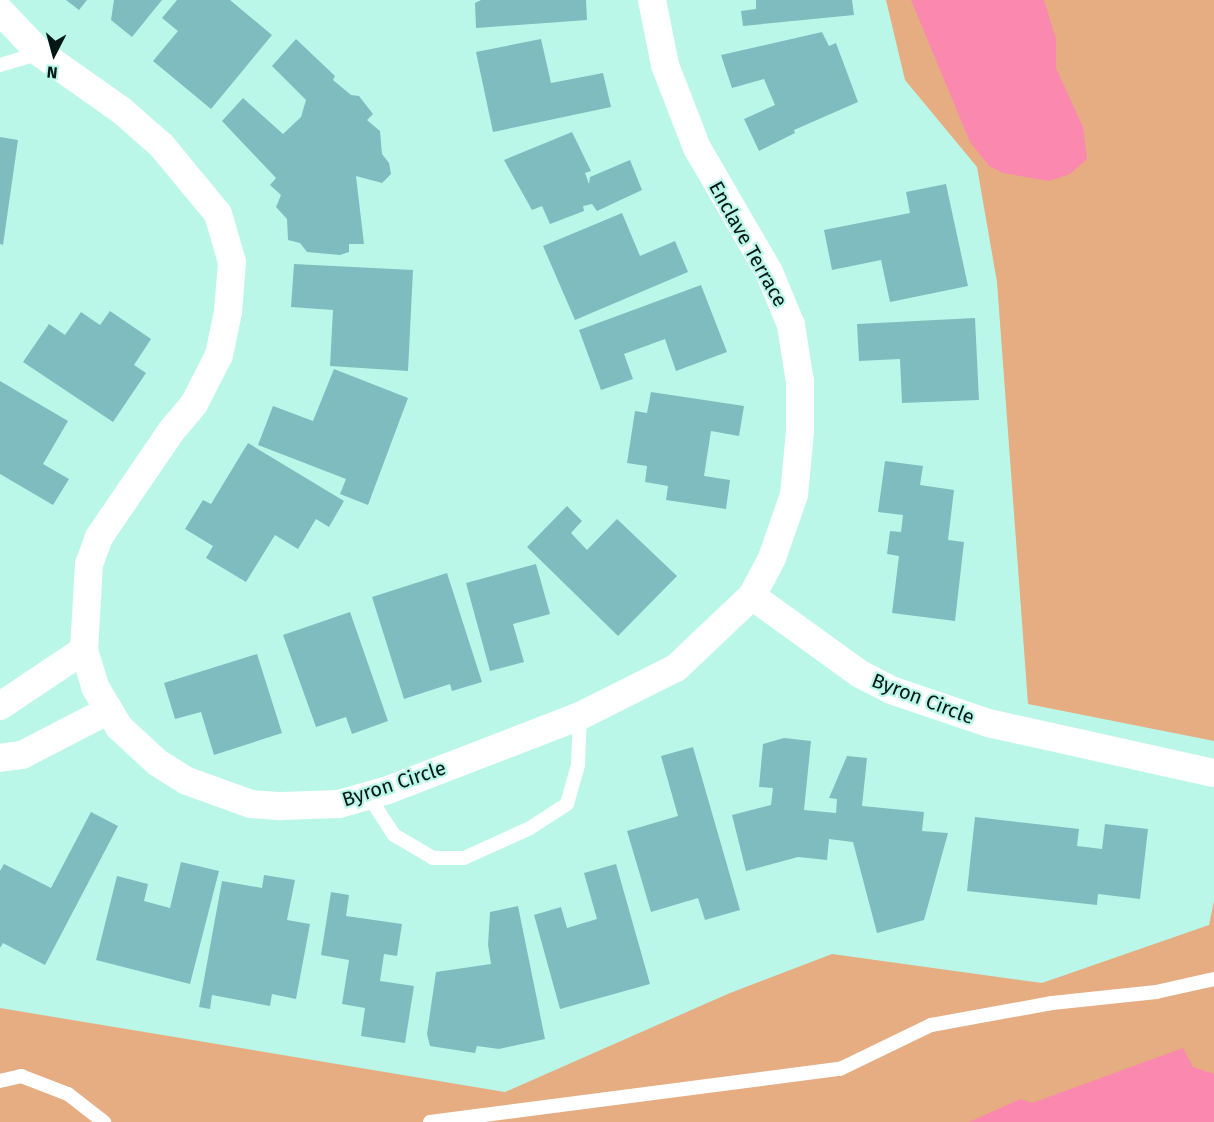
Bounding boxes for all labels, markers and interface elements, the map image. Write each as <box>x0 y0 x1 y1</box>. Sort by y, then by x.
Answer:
north arrow <box>24 24 84 84</box>
text: N <box>46 62 58 82</box>
street label: Enclave Terrace <box>704 177 792 311</box>
street label: Byron Circle <box>868 668 978 730</box>
street label: Byron Circle <box>339 756 449 812</box>

